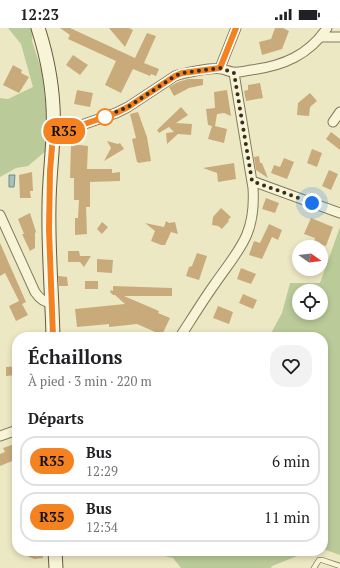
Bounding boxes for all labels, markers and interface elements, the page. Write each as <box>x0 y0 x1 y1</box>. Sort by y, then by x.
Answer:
text: 12:23 <box>20 4 59 24</box>
unlabelled marker <box>96 108 114 126</box>
line badge: R35 <box>41 118 87 144</box>
text: R35 <box>51 121 77 140</box>
your location <box>302 193 322 213</box>
north arrow <box>292 240 328 276</box>
map controls <box>292 240 328 320</box>
button: locate <box>292 284 328 320</box>
text: Échaillons <box>28 344 122 369</box>
button: heart <box>270 345 312 387</box>
text: À pied · 3 min · 220 m <box>28 372 152 390</box>
text: Départs <box>28 408 84 428</box>
text: Bus <box>86 442 112 462</box>
text: R35 <box>39 451 65 470</box>
text: 6 min <box>272 451 310 471</box>
text: 12:29 <box>86 462 118 480</box>
text: Bus <box>86 498 112 518</box>
text: R35 <box>39 507 65 526</box>
text: 11 min <box>264 507 310 527</box>
text: 12:34 <box>86 518 118 536</box>

